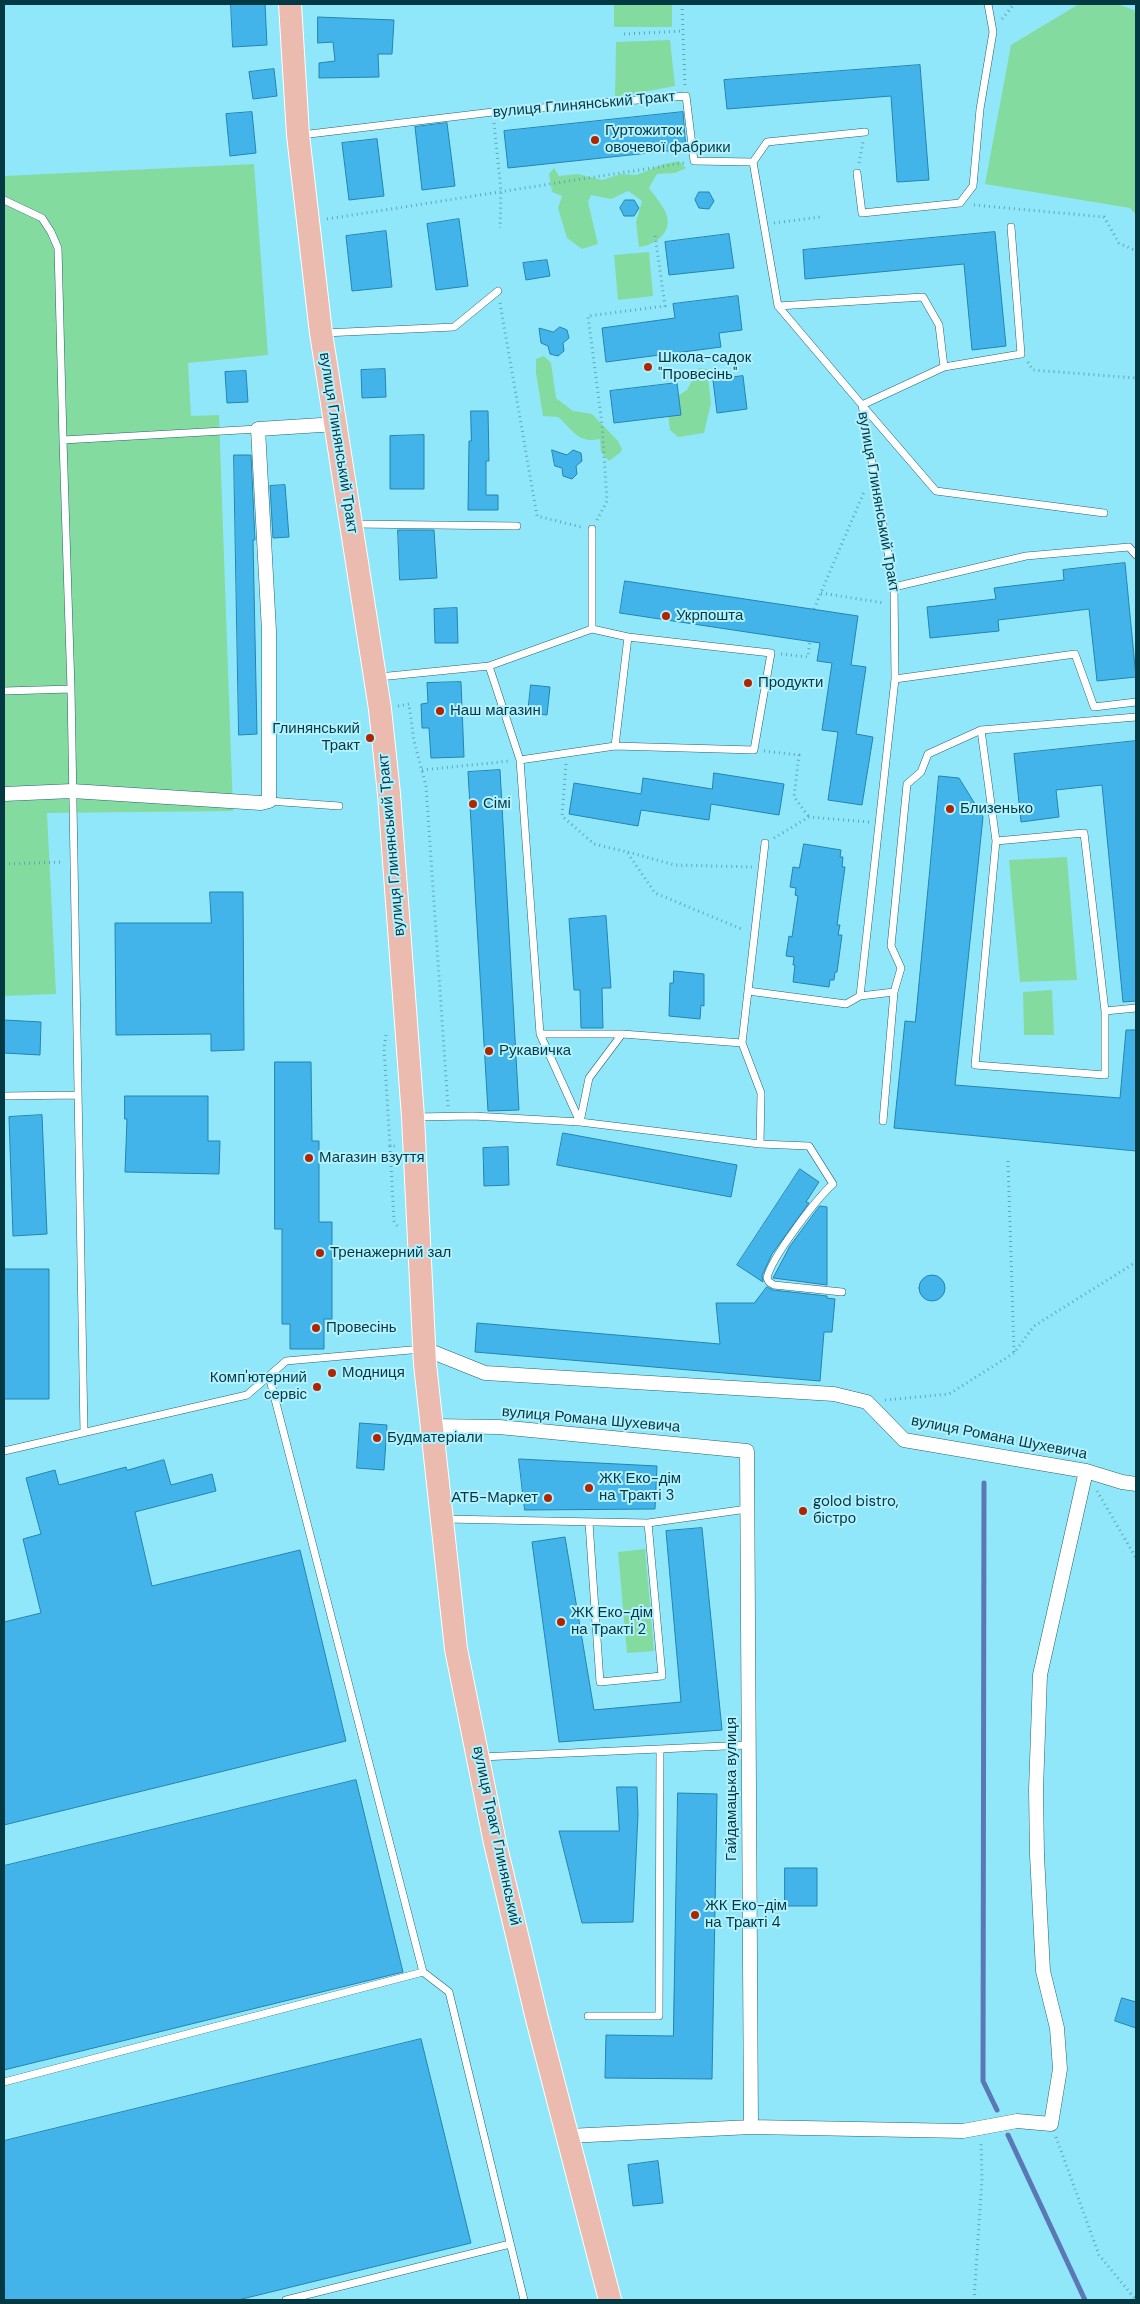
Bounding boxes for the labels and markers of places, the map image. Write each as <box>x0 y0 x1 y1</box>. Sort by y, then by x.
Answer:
place label: Гуртожиток овочевої фабрики <box>605 122 731 157</box>
marker: Гуртожиток овочевої фабрики <box>589 134 601 146</box>
place label: Школа-садок "Провесінь" <box>658 349 751 384</box>
marker: Школа-садок "Провесінь" <box>642 361 654 373</box>
place label: Укрпошта <box>676 607 743 625</box>
marker: Укрпошта <box>660 610 672 622</box>
place label: Продукти <box>758 674 823 692</box>
marker: Продукти <box>742 677 754 689</box>
place label: Наш магазин <box>450 702 541 720</box>
marker: Наш магазин <box>434 705 446 717</box>
place label: Глинянський Тракт <box>272 720 360 755</box>
marker: Глинянський Тракт <box>364 732 376 744</box>
place label: Сімі <box>483 795 511 813</box>
marker: Сімі <box>467 798 479 810</box>
place label: Близенько <box>960 800 1033 818</box>
marker: Близенько <box>944 803 956 815</box>
place label: Рукавичка <box>499 1042 571 1060</box>
marker: Рукавичка <box>483 1045 495 1057</box>
place label: Магазин взуття <box>319 1149 425 1167</box>
marker: Магазин взуття <box>303 1152 315 1164</box>
place label: Тренажерний зал <box>330 1244 451 1262</box>
marker: Тренажерний зал <box>314 1247 326 1259</box>
place label: Провесінь <box>326 1319 397 1337</box>
marker: Провесінь <box>310 1322 322 1334</box>
place label: Модниця <box>342 1364 405 1382</box>
marker: Модниця <box>326 1367 338 1379</box>
place label: Комп'ютерний сервіс <box>210 1369 307 1404</box>
marker: Комп'ютерний сервіс <box>311 1381 323 1393</box>
place label: Будматеріали <box>387 1429 483 1447</box>
marker: Будматеріали <box>371 1432 383 1444</box>
place label: ЖК Еко-дім на Тракті 3 <box>599 1470 681 1505</box>
marker: ЖК Еко-дім на Тракті 3 <box>583 1482 595 1494</box>
place label: АТБ-Маркет <box>451 1489 538 1507</box>
marker: АТБ-Маркет <box>542 1492 554 1504</box>
place label: golod bistro, бістро <box>813 1493 899 1528</box>
marker: golod bistro, бістро <box>797 1505 809 1517</box>
place label: ЖК Еко-дім на Тракті 2 <box>571 1604 653 1639</box>
marker: ЖК Еко-дім на Тракті 2 <box>555 1616 567 1628</box>
place label: ЖК Еко-дім на Тракті 4 <box>705 1897 787 1932</box>
marker: ЖК Еко-дім на Тракті 4 <box>689 1909 701 1921</box>

